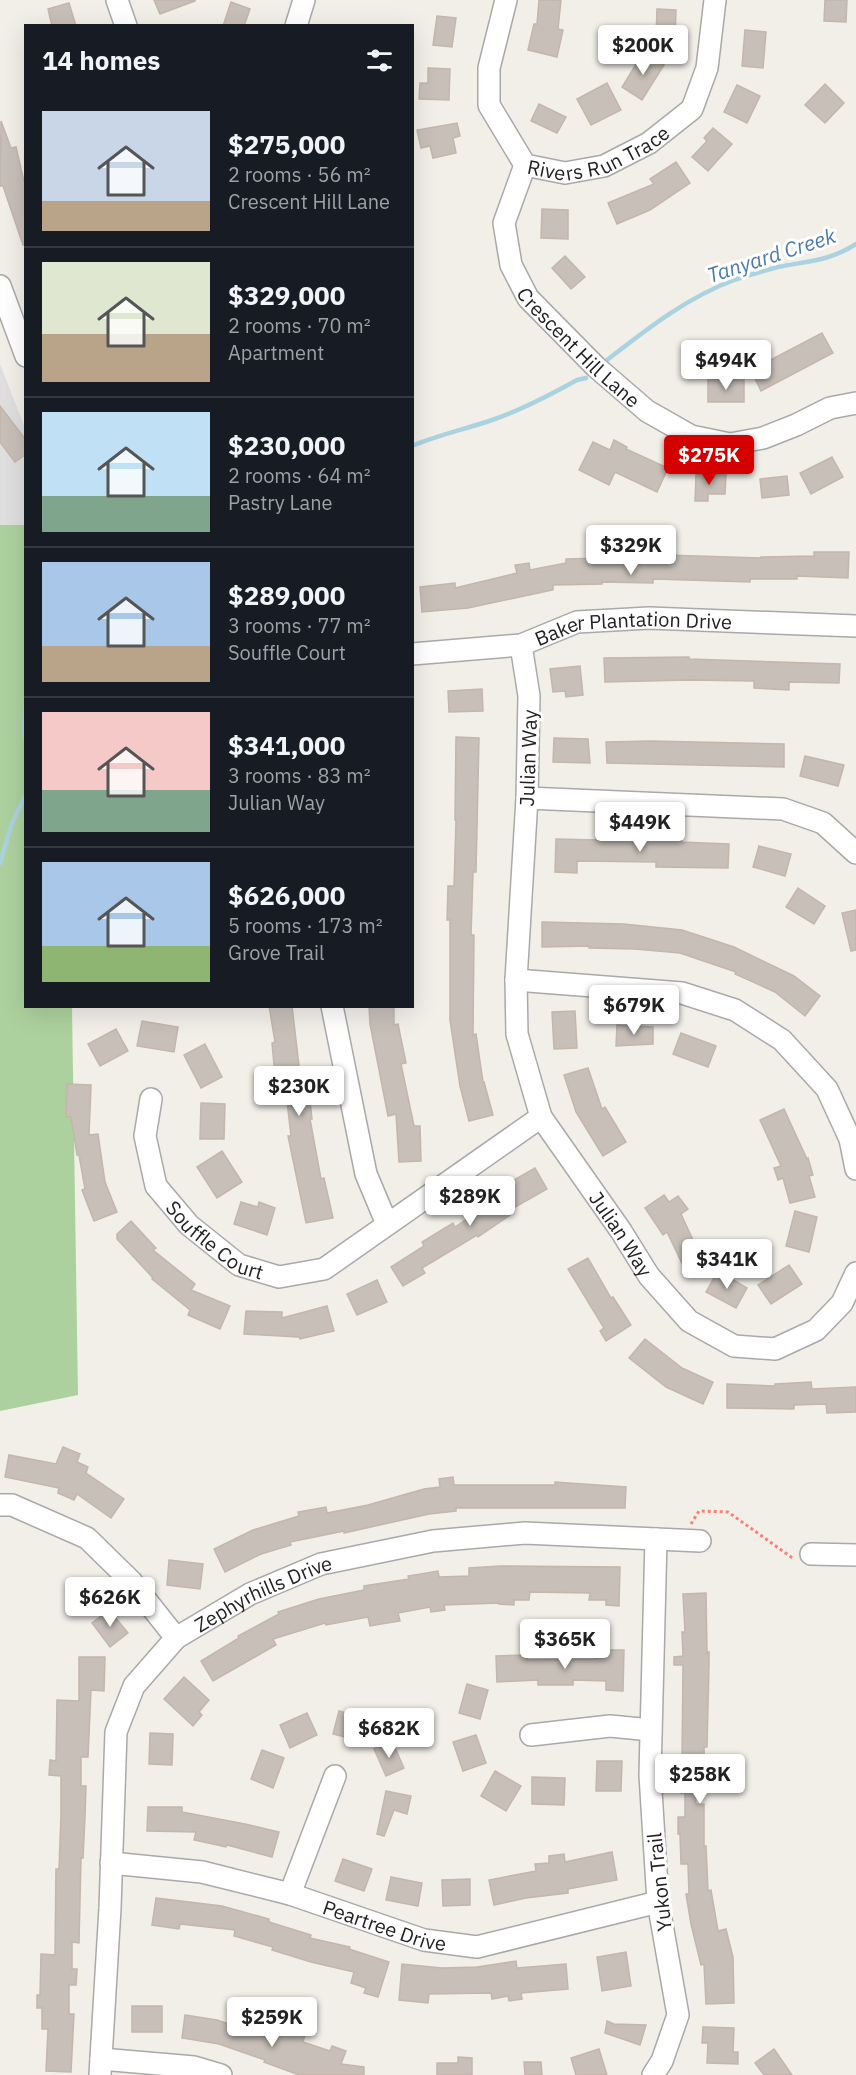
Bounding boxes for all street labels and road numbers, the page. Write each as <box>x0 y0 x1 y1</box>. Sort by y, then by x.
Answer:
street label: Rivers Run Trace <box>525 119 675 186</box>
street label: Crescent Hill Lane <box>511 282 646 413</box>
street label: Baker Plantation Drive <box>530 604 733 652</box>
street label: Julian Way <box>513 709 543 807</box>
street label: Julian Way <box>583 1185 659 1281</box>
street label: Souffle Court <box>160 1194 267 1285</box>
street label: Zephyrhills Drive <box>189 1549 334 1638</box>
street label: Yukon Trail <box>640 1831 678 1933</box>
street label: Peartree Drive <box>319 1893 448 1956</box>

